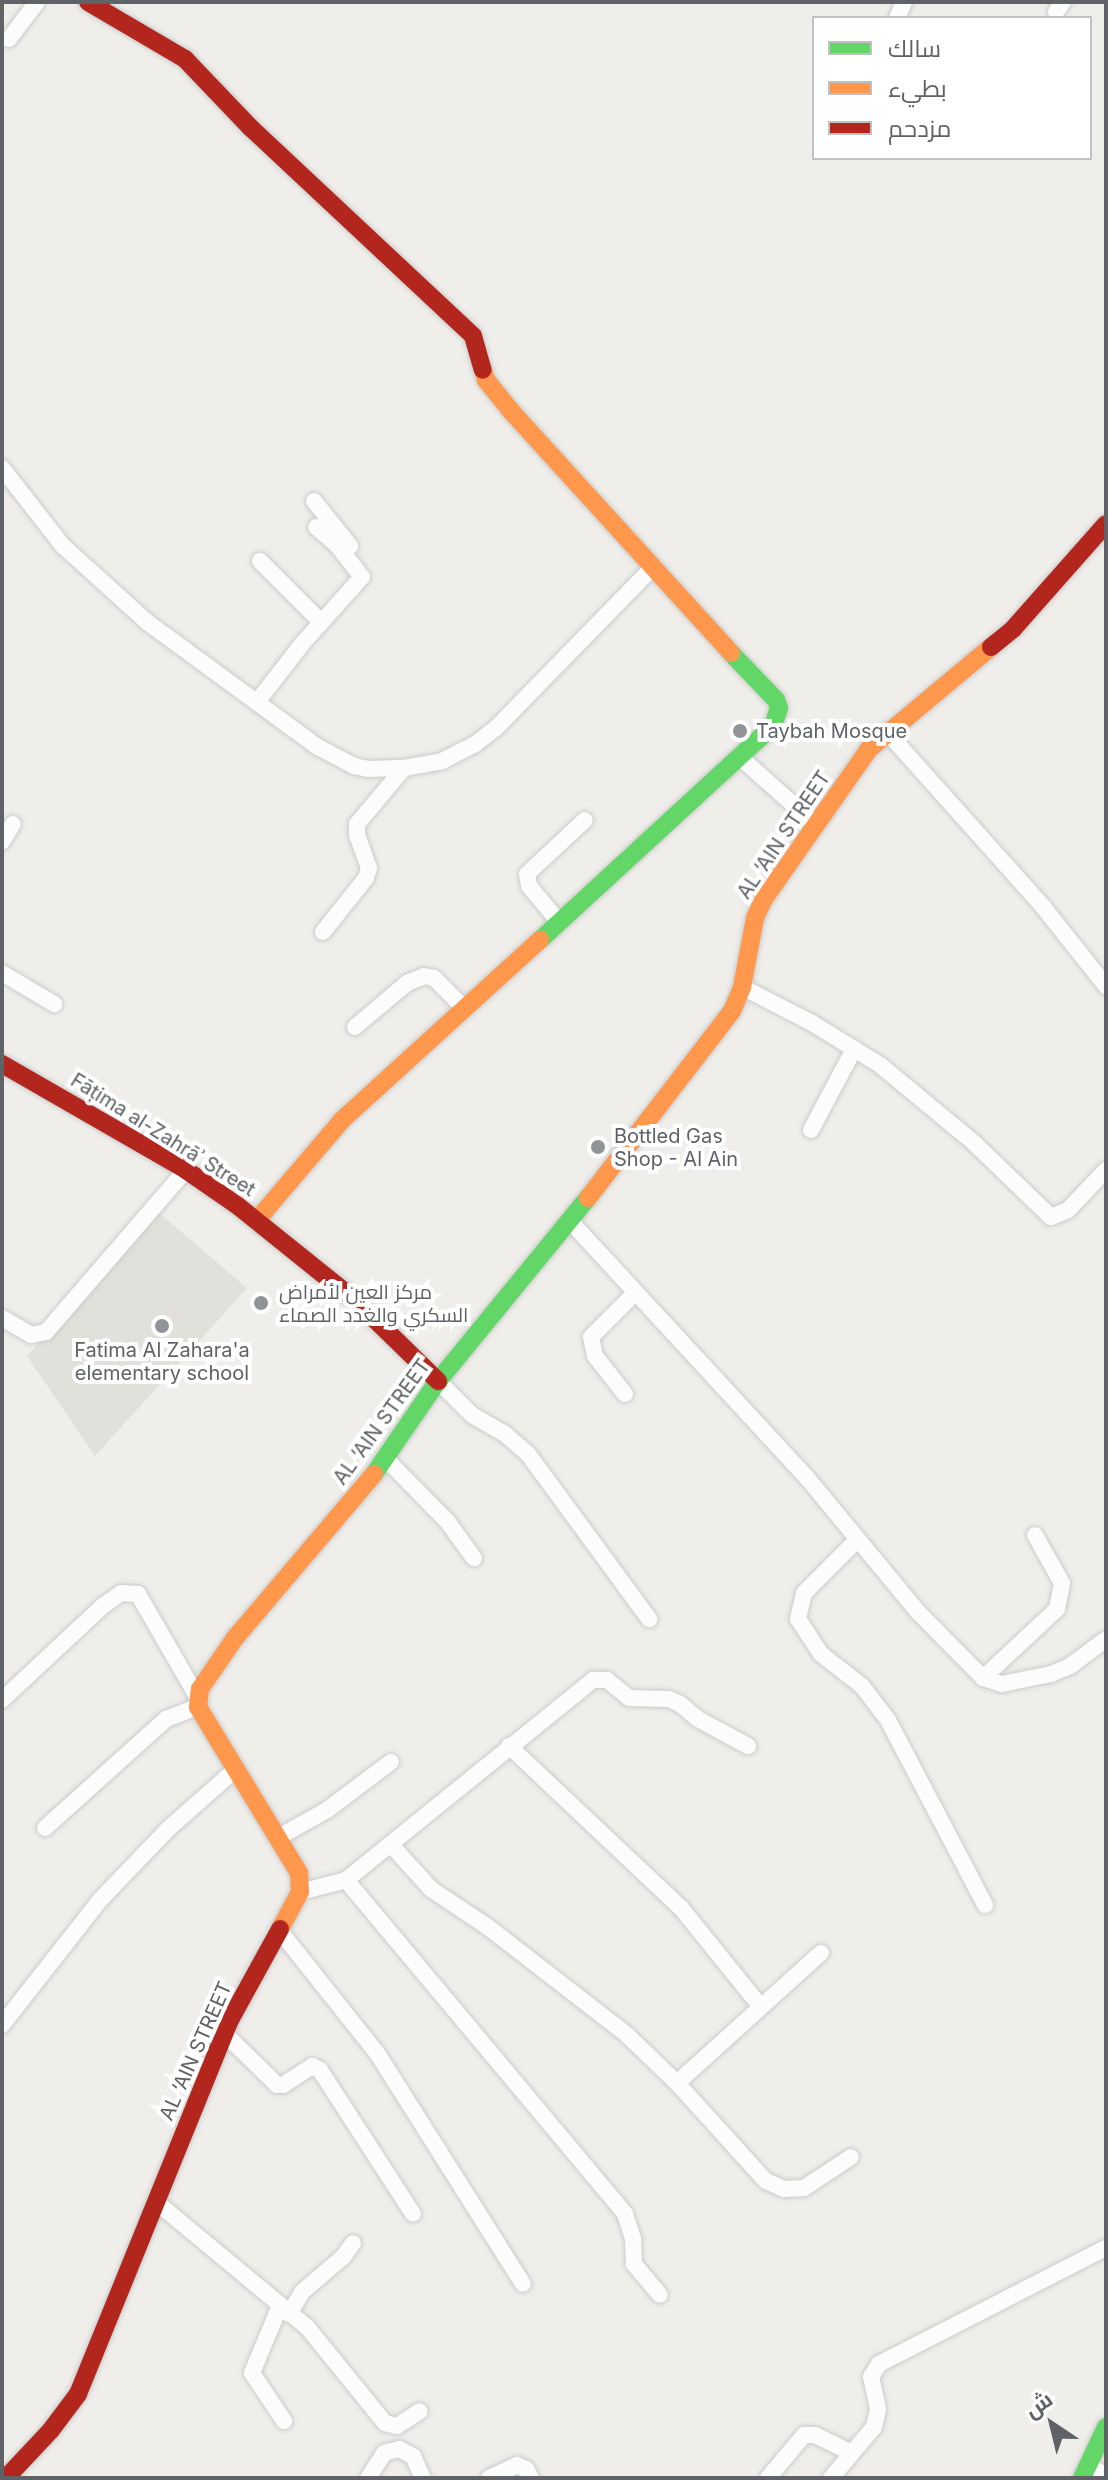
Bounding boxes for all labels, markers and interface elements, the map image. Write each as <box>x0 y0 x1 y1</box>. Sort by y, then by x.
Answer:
legend <box>812 16 1092 160</box>
text: سالك <box>888 34 941 63</box>
text: بطيء <box>888 74 947 103</box>
text: مزدحم <box>888 114 951 143</box>
place label: Taybah Mosque <box>756 719 907 743</box>
marker: Taybah Mosque <box>731 722 749 740</box>
street label: AL ‘AIN STREET <box>732 766 836 904</box>
street label: Fāṭima al-Zahrāʾ Street <box>66 1068 260 1202</box>
place label: Bottled Gas Shop - Al Ain <box>614 1124 738 1171</box>
marker: Bottled Gas Shop - Al Ain <box>589 1138 607 1156</box>
place label: مركز العين لأمراض السكري والغدد الصماء <box>279 1280 468 1327</box>
marker: مركز العين لأمراض السكري والغدد الصماء <box>250 1292 272 1314</box>
marker: Fatima Al Zahara'a elementary school <box>153 1317 171 1335</box>
place label: Fatima Al Zahara'a elementary school <box>74 1338 250 1385</box>
street label: AL ‘AIN STREET <box>328 1354 436 1490</box>
street label: AL ‘AIN STREET <box>155 1978 237 2124</box>
north arrow <box>1012 2384 1092 2464</box>
text: ش <box>1019 2386 1057 2423</box>

